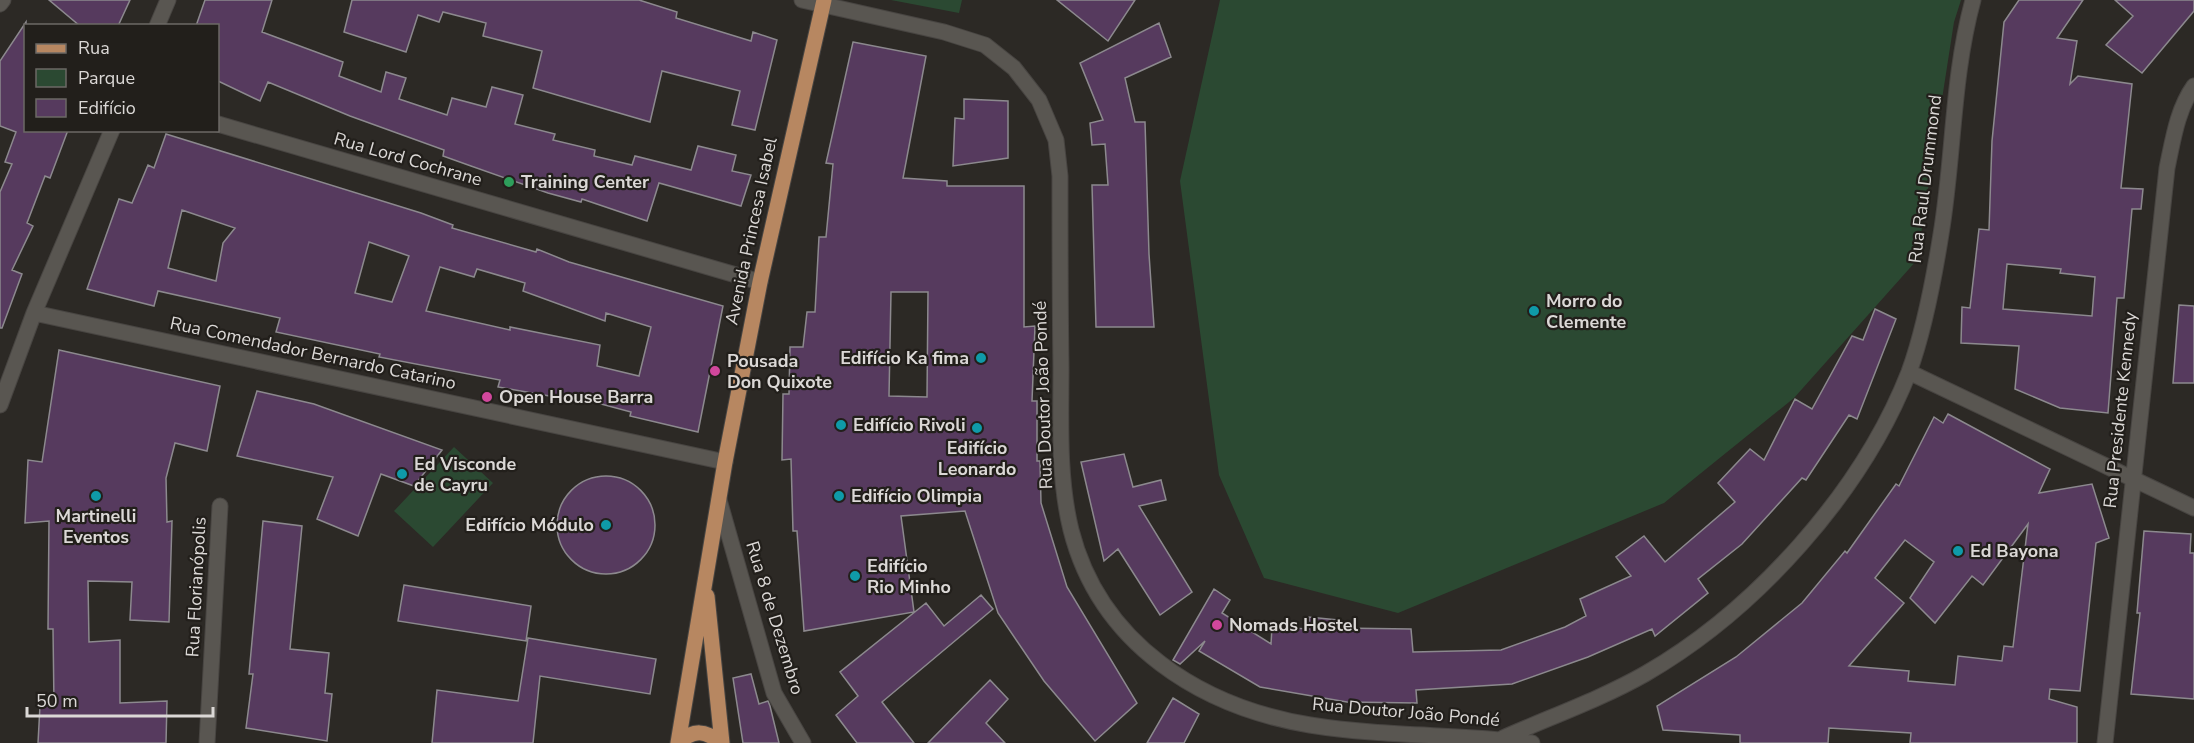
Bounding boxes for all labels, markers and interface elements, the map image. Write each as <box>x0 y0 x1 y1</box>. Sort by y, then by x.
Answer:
legend <box>24 24 219 132</box>
text: Rua <box>78 36 110 60</box>
text: Parque <box>78 66 135 90</box>
street label: Rua Raul Drummond <box>1903 93 1947 265</box>
text: Edifício <box>78 96 136 120</box>
street label: Rua Lord Cochrane <box>331 126 485 192</box>
street label: Avenida Princesa Isabel <box>719 134 783 327</box>
place label: Training Center <box>521 170 649 194</box>
marker: Training Center <box>502 175 516 189</box>
place label: Morro do Clemente <box>1546 289 1627 334</box>
street label: Rua Doutor João Pondé <box>1028 300 1058 490</box>
marker: Morro do Clemente <box>1527 304 1541 318</box>
street label: Rua Presidente Kennedy <box>2098 310 2142 509</box>
street label: Rua Comendador Bernardo Catarino <box>168 311 458 395</box>
place label: Edifício Ka fima <box>840 346 969 370</box>
place label: Pousada Don Quixote <box>727 349 832 394</box>
marker: Edifício Ka fima <box>974 351 988 365</box>
marker: Pousada Don Quixote <box>708 364 722 378</box>
place label: Open House Barra <box>499 385 653 409</box>
marker: Open House Barra <box>480 390 494 404</box>
place label: Edifício Rivoli <box>853 413 965 437</box>
marker: Edifício Rivoli <box>834 418 848 432</box>
marker: Edifício Leonardo <box>970 421 984 435</box>
place label: Edifício Leonardo <box>938 436 1016 481</box>
place label: Ed Visconde de Cayru <box>414 452 517 497</box>
marker: Ed Visconde de Cayru <box>395 467 409 481</box>
place label: Edifício Olimpia <box>851 484 982 508</box>
marker: Martinelli Eventos <box>89 489 103 503</box>
marker: Edifício Olimpia <box>832 489 846 503</box>
place label: Martinelli Eventos <box>56 504 136 549</box>
place label: Edifício Módulo <box>465 513 594 537</box>
street label: Rua Florianópolis <box>180 516 212 658</box>
marker: Edifício Módulo <box>599 518 613 532</box>
street label: Rua 8 de Dezembro <box>740 538 810 698</box>
place label: Ed Bayona <box>1970 539 2059 563</box>
marker: Ed Bayona <box>1951 544 1965 558</box>
place label: Edifício Rio Minho <box>867 554 951 599</box>
marker: Edifício Rio Minho <box>848 569 862 583</box>
place label: Nomads Hostel <box>1229 613 1358 637</box>
marker: Nomads Hostel <box>1210 618 1224 632</box>
scale bar <box>27 680 213 718</box>
text: 50 m <box>36 689 78 713</box>
street label: Rua Doutor João Pondé <box>1311 692 1501 732</box>

